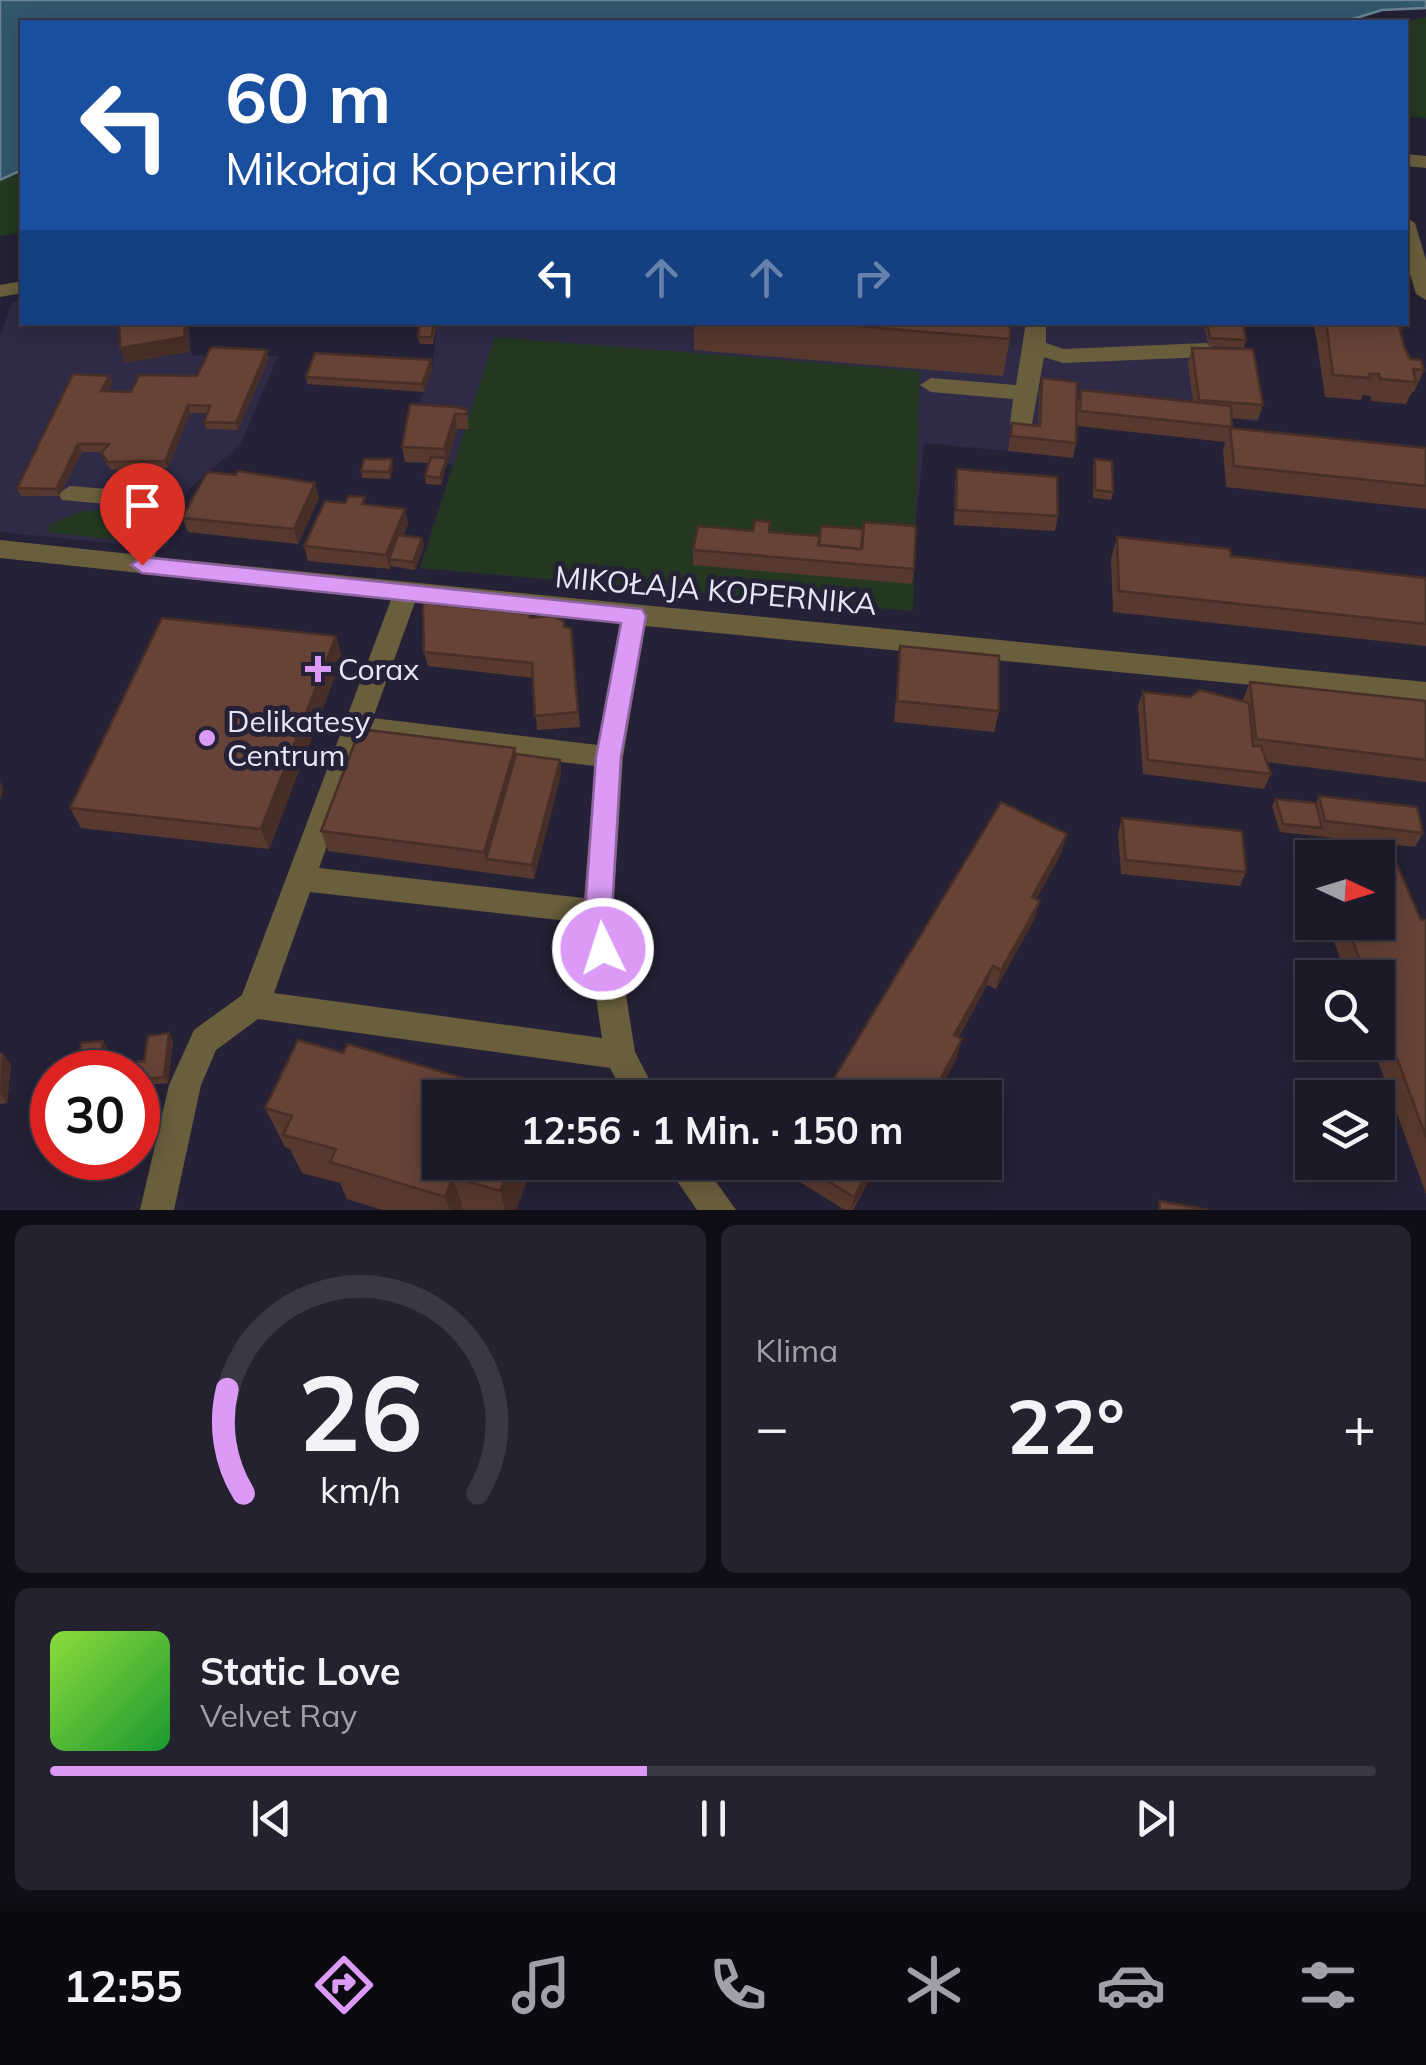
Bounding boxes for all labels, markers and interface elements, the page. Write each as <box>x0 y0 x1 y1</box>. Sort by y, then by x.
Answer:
text: 60 m <box>225 53 391 141</box>
icon: left <box>60 60 190 190</box>
text: Mikołaja Kopernika <box>225 140 618 196</box>
icon: left <box>529 250 584 305</box>
icon: ahead <box>634 250 689 305</box>
icon: ahead <box>739 250 794 305</box>
icon: right <box>844 250 899 305</box>
pin <box>100 463 185 566</box>
icon: arrive <box>115 478 170 533</box>
street label: MIKOŁAJA KOPERNIKA <box>554 557 878 623</box>
place label: Corax <box>338 650 419 688</box>
marker: Corax <box>307 658 329 680</box>
place label: Delikatesy Centrum <box>227 702 371 774</box>
marker: Delikatesy Centrum <box>196 727 218 749</box>
north arrow <box>1295 840 1395 940</box>
map controls <box>1295 840 1395 1180</box>
position arrow <box>551 897 655 1001</box>
button: search <box>1295 960 1395 1060</box>
speed limit sign: 30 <box>30 1050 160 1180</box>
button: layers <box>1295 1080 1395 1180</box>
text: 12:56 · 1 Min. · 150 m <box>521 1106 903 1154</box>
text: Klima <box>756 1330 838 1370</box>
text: 26 <box>298 1346 423 1477</box>
text: 22° <box>1007 1379 1125 1473</box>
text: − <box>756 1392 789 1461</box>
text: + <box>1343 1392 1376 1461</box>
text: km/h <box>320 1467 401 1512</box>
text: Static Love <box>200 1647 401 1695</box>
text: Velvet Ray <box>200 1695 357 1735</box>
icon: previous <box>244 1791 299 1846</box>
icon: pause <box>686 1791 741 1846</box>
icon: next <box>1128 1791 1183 1846</box>
icon: directions <box>309 1950 379 2020</box>
icon: music <box>506 1950 576 2020</box>
icon: phone <box>703 1950 773 2020</box>
icon: climate <box>899 1950 969 2020</box>
icon: car <box>1096 1950 1166 2020</box>
icon: filters <box>1293 1950 1363 2020</box>
text: 12:55 <box>63 1957 183 2013</box>

